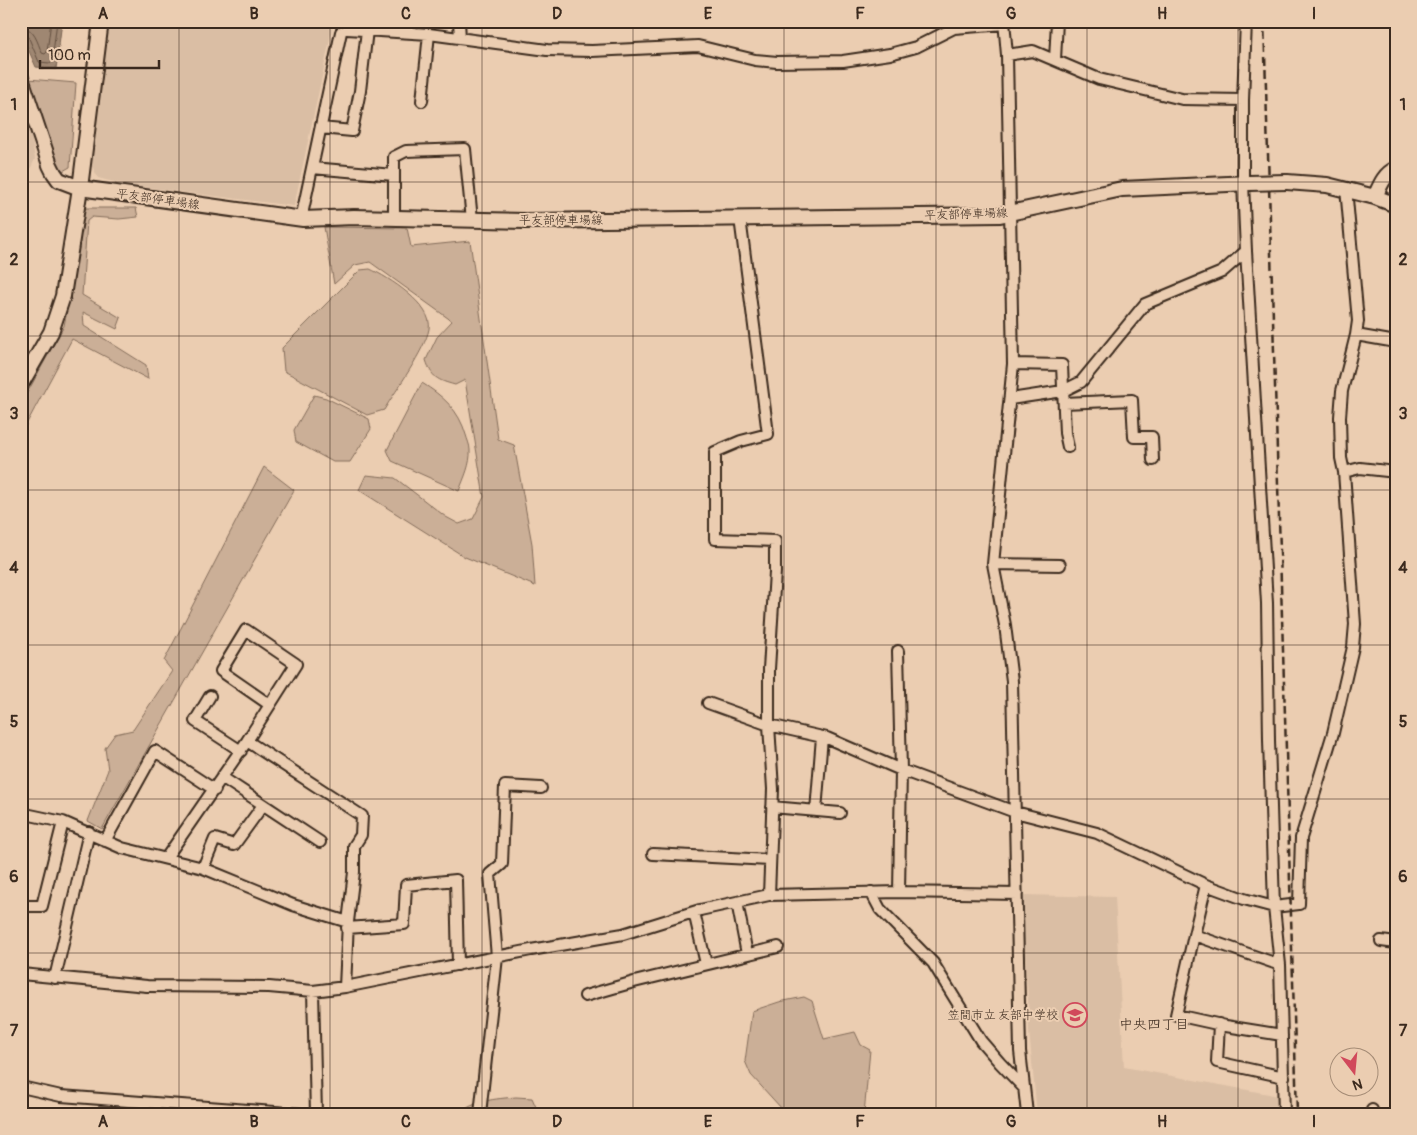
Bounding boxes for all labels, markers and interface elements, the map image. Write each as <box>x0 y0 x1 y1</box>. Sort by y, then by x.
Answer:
text: A <box>98 4 109 24</box>
text: B <box>249 4 259 24</box>
text: C <box>401 4 411 24</box>
text: D <box>552 4 562 24</box>
text: E <box>704 4 713 24</box>
text: F <box>855 4 865 24</box>
text: G <box>1006 4 1017 24</box>
text: H <box>1157 4 1167 24</box>
text: I <box>1312 4 1316 24</box>
scale bar <box>40 38 159 70</box>
text: 100 m <box>48 46 91 65</box>
text: 1 <box>11 95 17 115</box>
text: 1 <box>1400 95 1406 115</box>
street label: 平友部停車場線 <box>115 186 201 213</box>
street label: 平友部停車場線 <box>924 206 1008 223</box>
street label: 平友部停車場線 <box>519 213 603 228</box>
text: 2 <box>10 250 19 270</box>
text: 2 <box>1399 250 1408 270</box>
text: 3 <box>10 404 19 424</box>
text: 3 <box>1399 404 1408 424</box>
text: 4 <box>9 558 19 578</box>
text: 4 <box>1398 558 1408 578</box>
text: 5 <box>10 712 19 732</box>
text: 5 <box>1399 712 1408 732</box>
text: 6 <box>9 867 19 887</box>
text: 6 <box>1398 867 1408 887</box>
school or university icon: 笠間市立 友部中学校 <box>1062 1002 1088 1028</box>
place label: 笠間市立 友部中学校 <box>947 1008 1058 1023</box>
district label: 中央四丁目 <box>1119 1016 1189 1033</box>
text: 7 <box>10 1021 19 1041</box>
text: 7 <box>1399 1021 1408 1041</box>
north arrow <box>1330 1048 1380 1098</box>
text: N <box>1351 1075 1364 1093</box>
text: A <box>98 1112 109 1132</box>
text: B <box>249 1112 259 1132</box>
text: C <box>401 1112 411 1132</box>
text: D <box>552 1112 562 1132</box>
text: E <box>704 1112 713 1132</box>
text: F <box>855 1112 865 1132</box>
text: G <box>1006 1112 1017 1132</box>
text: H <box>1157 1112 1167 1132</box>
text: I <box>1312 1112 1316 1132</box>

